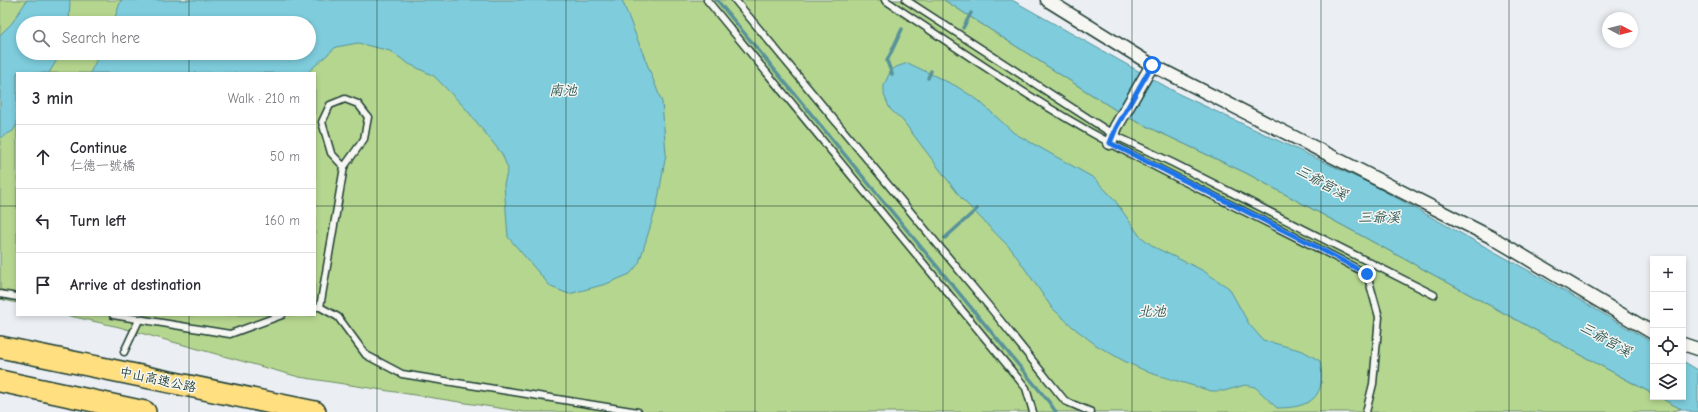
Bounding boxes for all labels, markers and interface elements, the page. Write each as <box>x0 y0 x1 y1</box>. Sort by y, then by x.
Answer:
north arrow <box>1602 12 1638 48</box>
search box <box>16 16 316 60</box>
icon: search <box>30 27 52 49</box>
text: Search here <box>62 29 140 47</box>
route start <box>1143 56 1161 74</box>
water label: 南池 <box>549 82 578 99</box>
text: 3 min <box>32 89 73 108</box>
text: Walk · 210 m <box>228 91 300 106</box>
text: Continue <box>70 139 127 157</box>
icon: ahead <box>32 146 54 168</box>
text: 50 m <box>270 149 300 164</box>
text: 仁德一號橋 <box>70 158 135 173</box>
water label: 三爺宮溪 <box>1293 161 1351 204</box>
water label: 三爺溪 <box>1358 209 1401 226</box>
icon: left <box>32 210 54 232</box>
text: Turn left <box>70 212 126 230</box>
text: 160 m <box>265 213 300 228</box>
map controls <box>1650 256 1686 400</box>
button: + <box>1650 256 1686 292</box>
route end <box>1358 265 1376 283</box>
icon: arrive <box>32 274 54 296</box>
text: Arrive at destination <box>70 276 201 294</box>
button: − <box>1650 292 1686 328</box>
water label: 北池 <box>1138 303 1167 320</box>
water label: 三爺宮溪 <box>1577 318 1635 361</box>
button: locate <box>1650 328 1686 364</box>
street label: 中山高速公路 <box>118 364 198 395</box>
button: layers <box>1650 364 1686 400</box>

